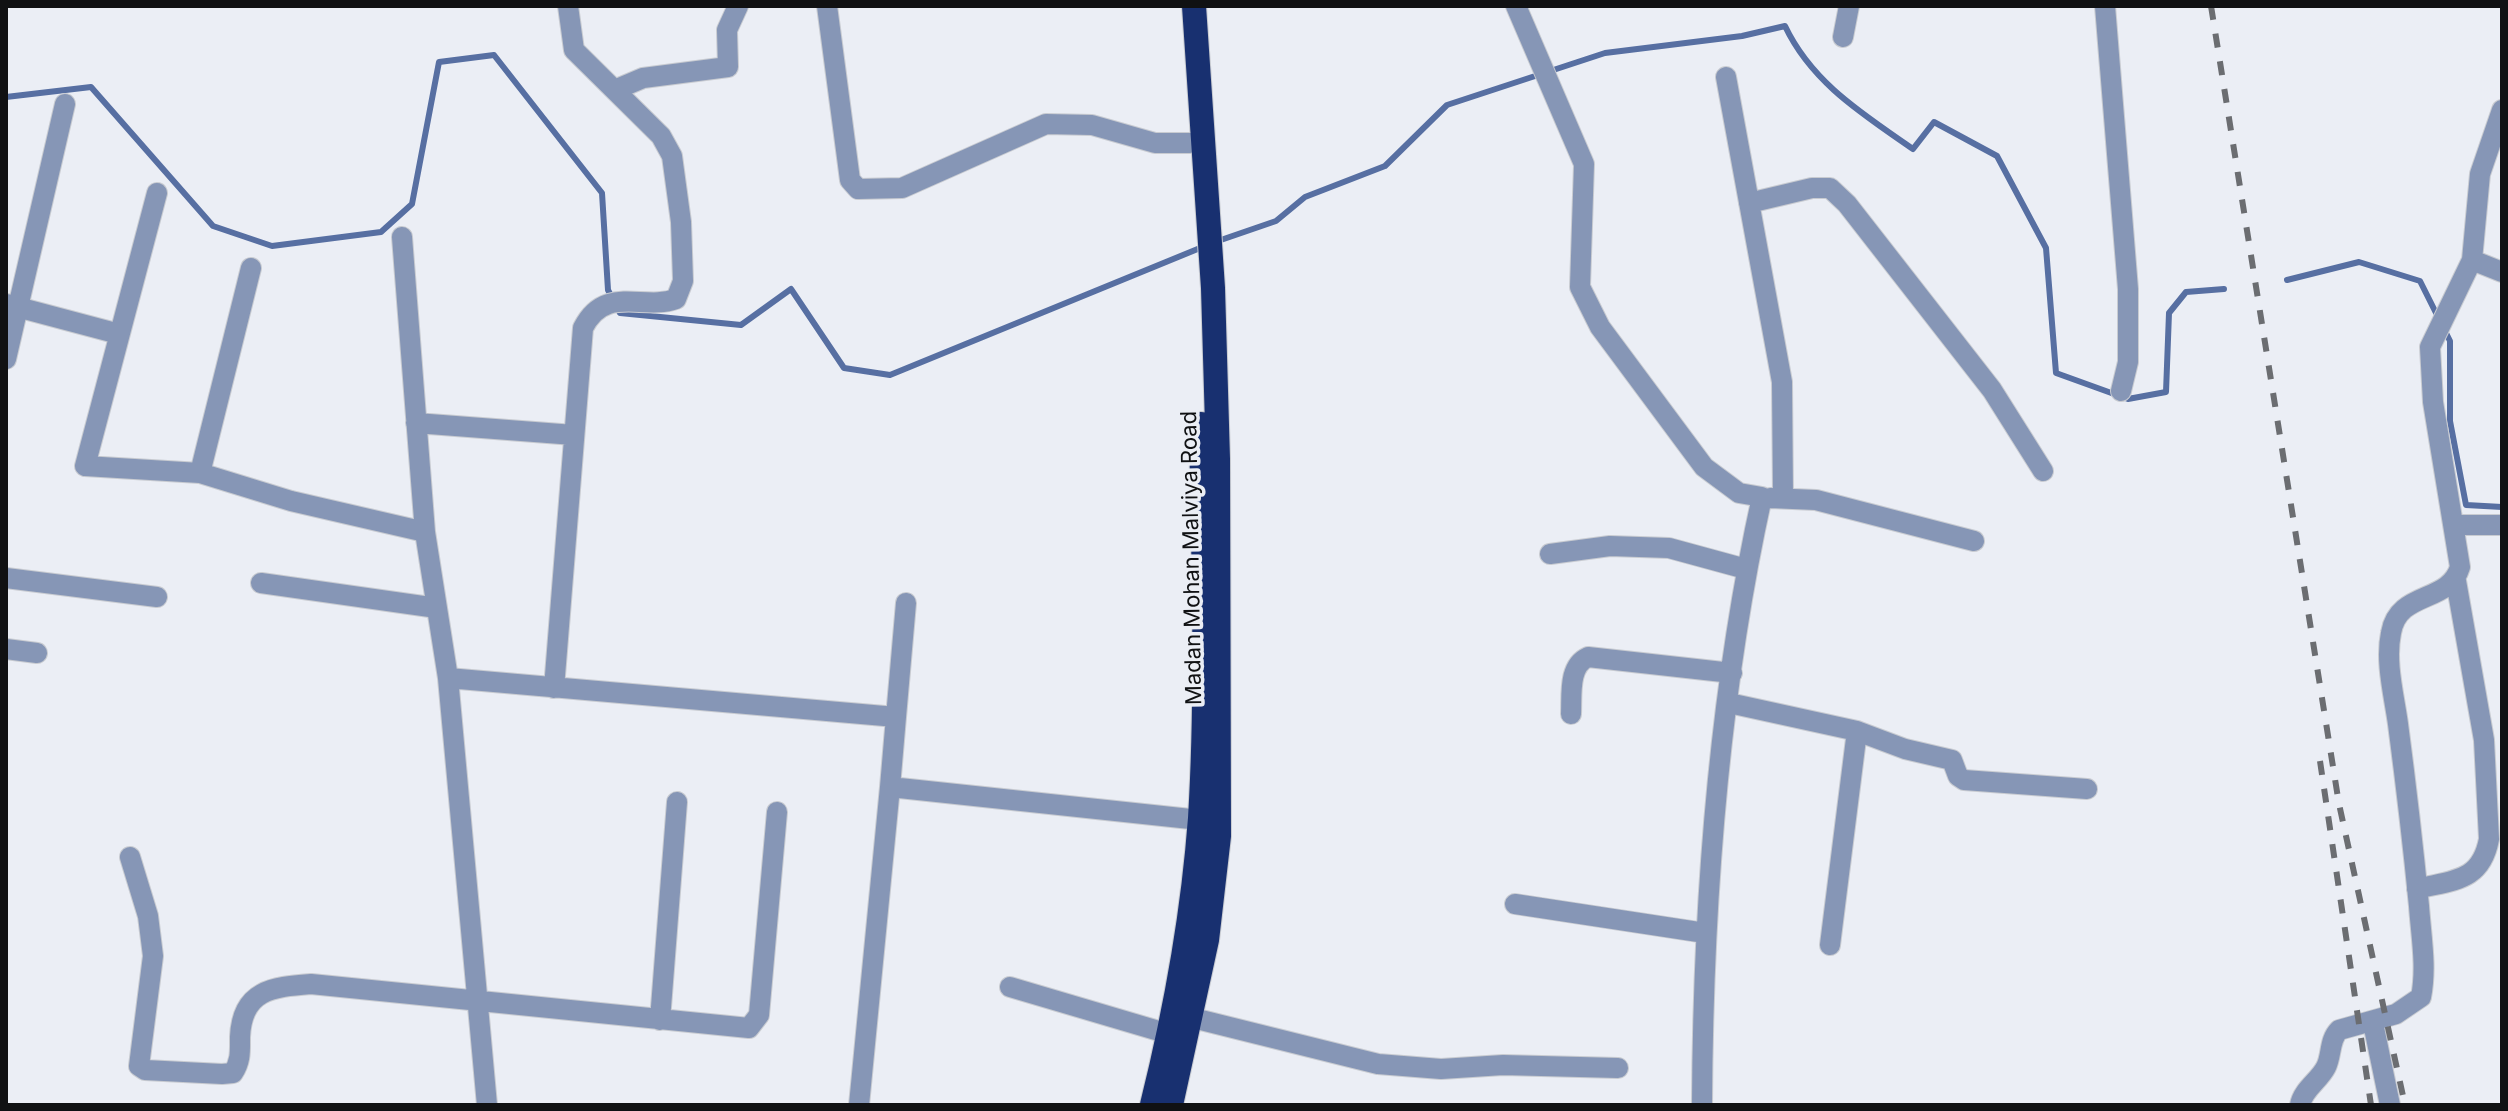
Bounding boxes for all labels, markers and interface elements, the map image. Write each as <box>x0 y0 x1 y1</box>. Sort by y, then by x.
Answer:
street label: Madan Mohan Malviya Road <box>1176 411 1208 705</box>

